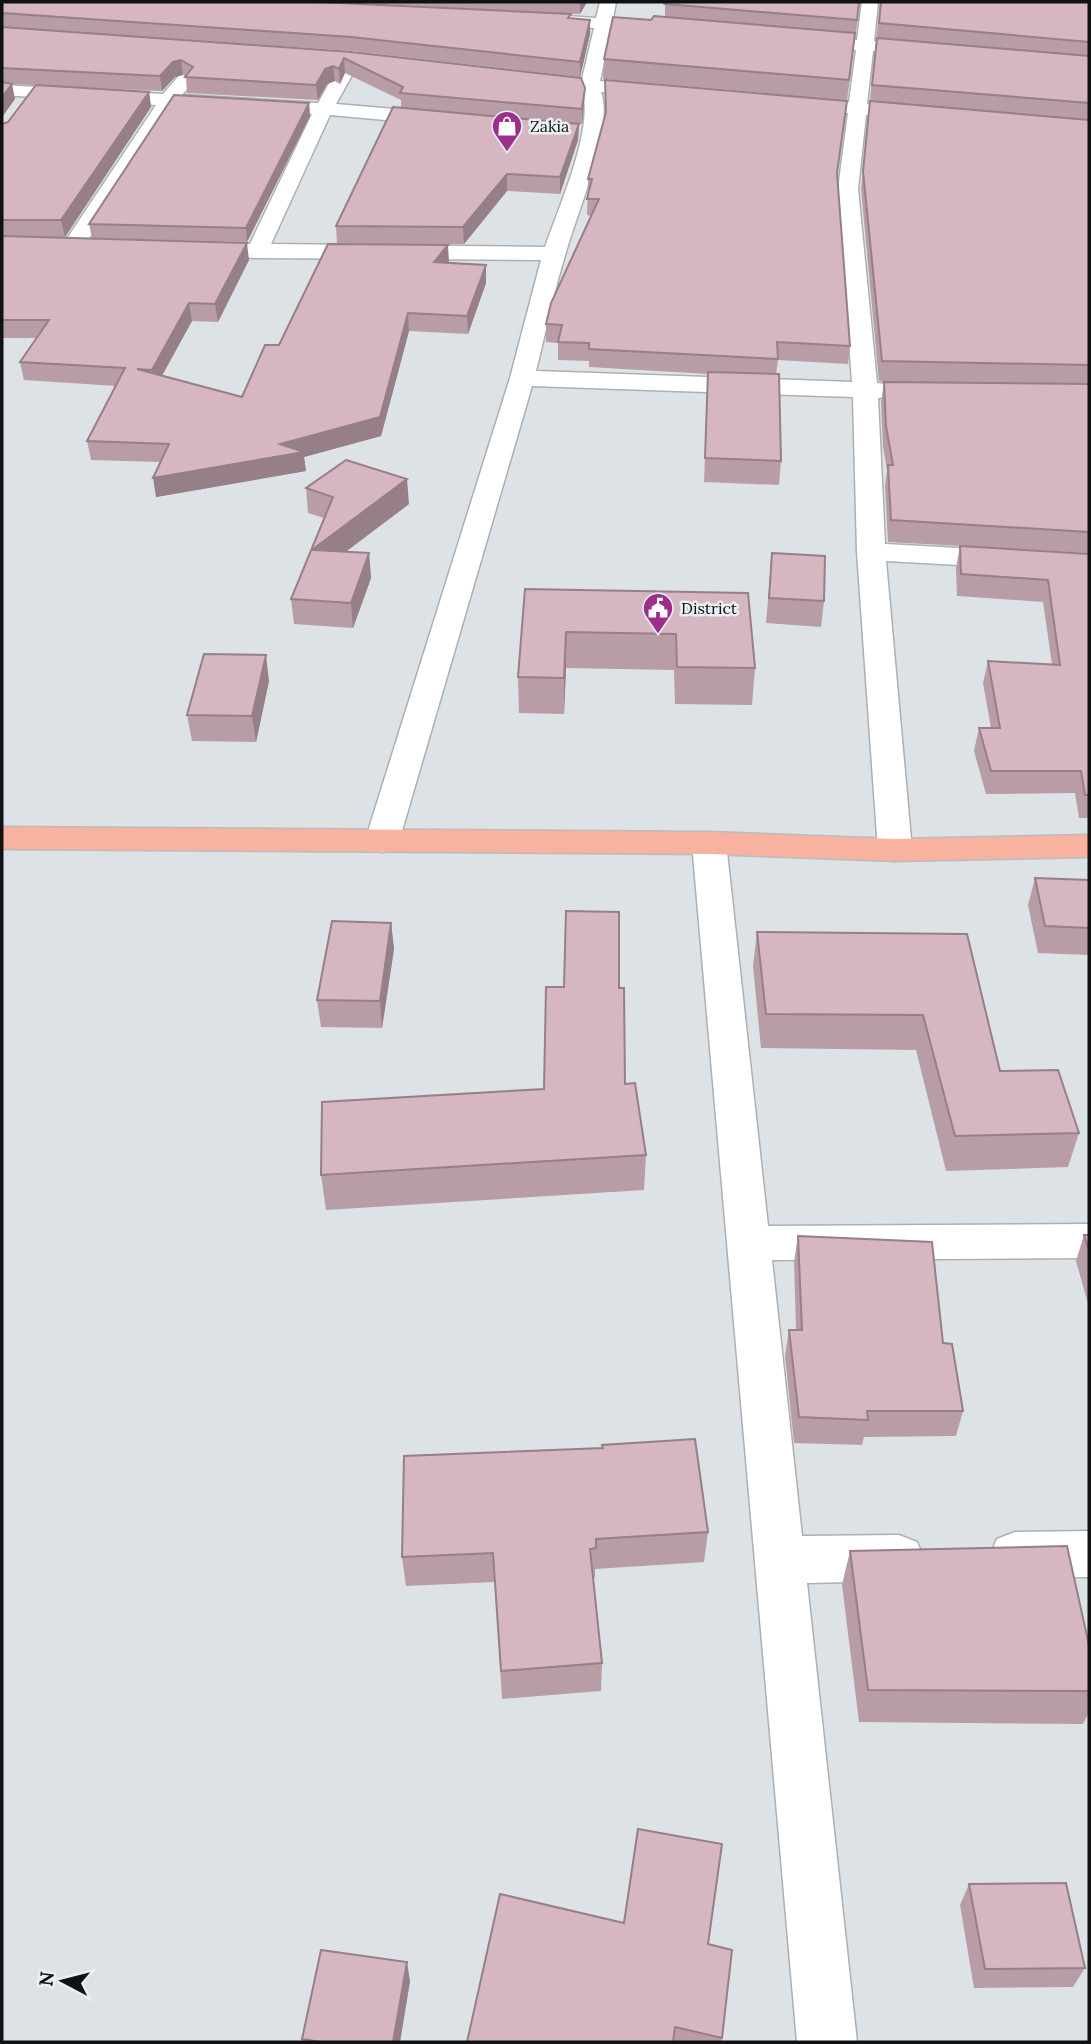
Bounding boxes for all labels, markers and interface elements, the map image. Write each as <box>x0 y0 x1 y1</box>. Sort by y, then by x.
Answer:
shop icon: Zakia <box>490 109 524 153</box>
place label: Zakia <box>530 116 569 136</box>
public building icon: District <box>641 591 675 635</box>
place label: District <box>681 598 738 618</box>
north arrow <box>28 1946 98 2016</box>
text: N <box>33 1970 59 1988</box>

